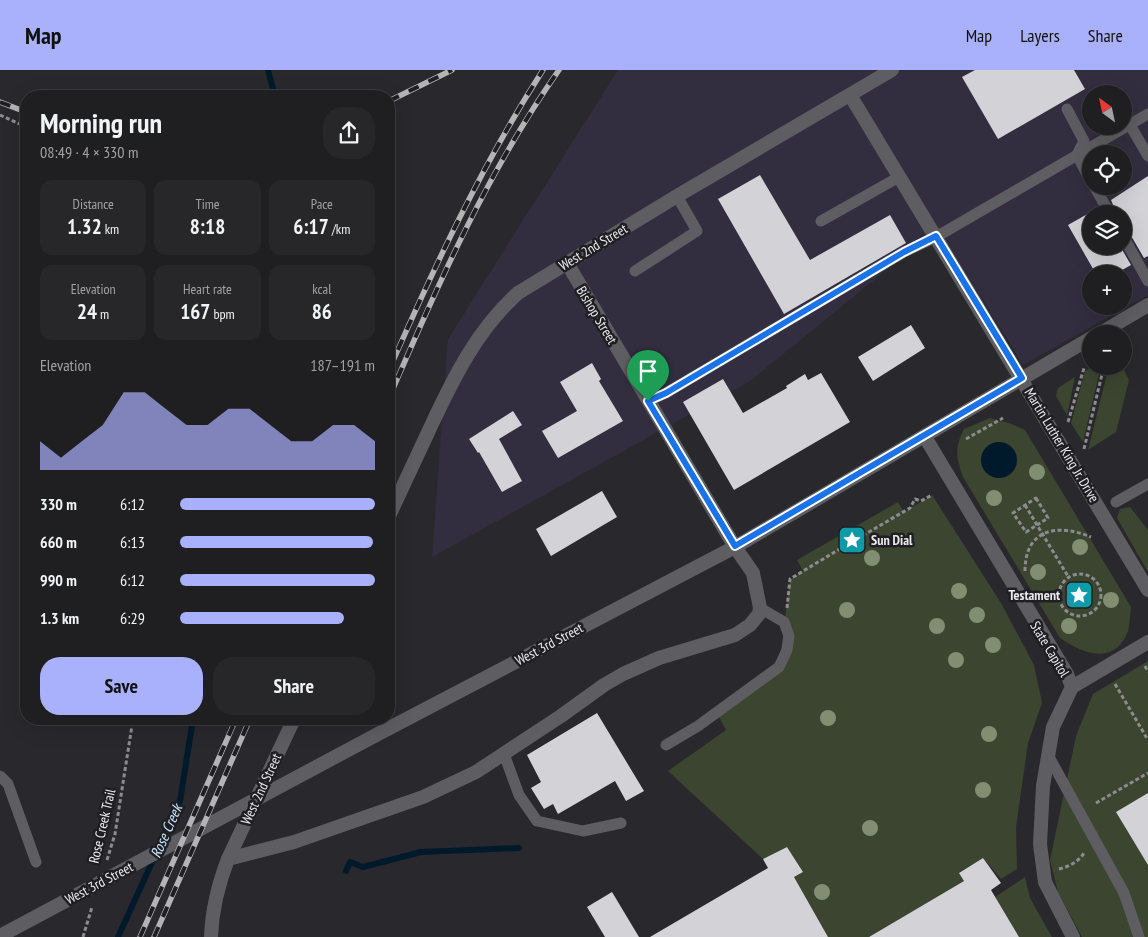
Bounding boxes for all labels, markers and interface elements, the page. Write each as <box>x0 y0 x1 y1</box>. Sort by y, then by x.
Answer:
text: Map <box>25 20 62 51</box>
text: Map <box>966 24 992 47</box>
text: Layers <box>1020 24 1060 47</box>
text: Share <box>1088 24 1123 47</box>
north arrow <box>1082 85 1132 135</box>
map controls <box>1082 85 1132 375</box>
text: Morning run <box>40 104 162 141</box>
button: share <box>323 107 375 159</box>
text: 08:49 · 4 × 330 m <box>40 142 138 162</box>
button: locate <box>1082 145 1132 195</box>
text: Distance <box>73 195 114 213</box>
text: Time <box>195 195 220 213</box>
text: Pace <box>311 195 333 213</box>
button: layers <box>1082 205 1132 255</box>
text: 1.32 <box>67 213 102 240</box>
text: 8:18 <box>190 213 225 240</box>
text: 6:17 <box>293 213 329 240</box>
street label: West 2nd Street <box>555 219 631 274</box>
text: km <box>102 220 119 238</box>
text: /km <box>329 220 350 238</box>
button: + <box>1082 265 1132 315</box>
text: Elevation <box>71 280 116 298</box>
text: Heart rate <box>183 280 232 298</box>
text: kcal <box>312 280 331 298</box>
street label: Bishop Street <box>573 283 621 347</box>
text: 24 <box>77 298 97 325</box>
text: 167 <box>180 298 210 325</box>
text: 86 <box>312 298 332 325</box>
text: m <box>97 305 109 323</box>
text: bpm <box>210 305 235 323</box>
button: − <box>1082 325 1132 375</box>
pin <box>627 350 669 401</box>
text: Elevation <box>40 355 91 375</box>
text: 187–191 m <box>310 355 375 375</box>
icon: arrive <box>634 357 662 385</box>
street label: Martin Luther King Jr. Drive <box>1021 384 1103 506</box>
text: 330 m <box>40 494 77 514</box>
text: 6:12 <box>120 494 145 514</box>
place icon: Sun Dial <box>837 525 867 555</box>
place label: Sun Dial <box>871 531 913 549</box>
text: 660 m <box>40 532 77 552</box>
text: 6:13 <box>120 532 145 552</box>
text: 990 m <box>40 570 77 590</box>
text: 6:12 <box>120 570 145 590</box>
place icon: Testament <box>1064 580 1094 610</box>
place label: Testament <box>1008 586 1060 604</box>
text: 1.3 km <box>40 608 79 628</box>
text: 6:29 <box>120 608 145 628</box>
street label: State Capitol <box>1026 618 1074 681</box>
street label: West 3rd Street <box>512 619 586 669</box>
button: Save <box>40 657 203 715</box>
button: Share <box>213 657 375 715</box>
street label: West 2nd Street <box>237 750 285 828</box>
street label: Rose Creek Trail <box>85 786 119 865</box>
water label: Rose Creek <box>146 799 187 861</box>
street label: West 3rd Street <box>62 858 136 908</box>

